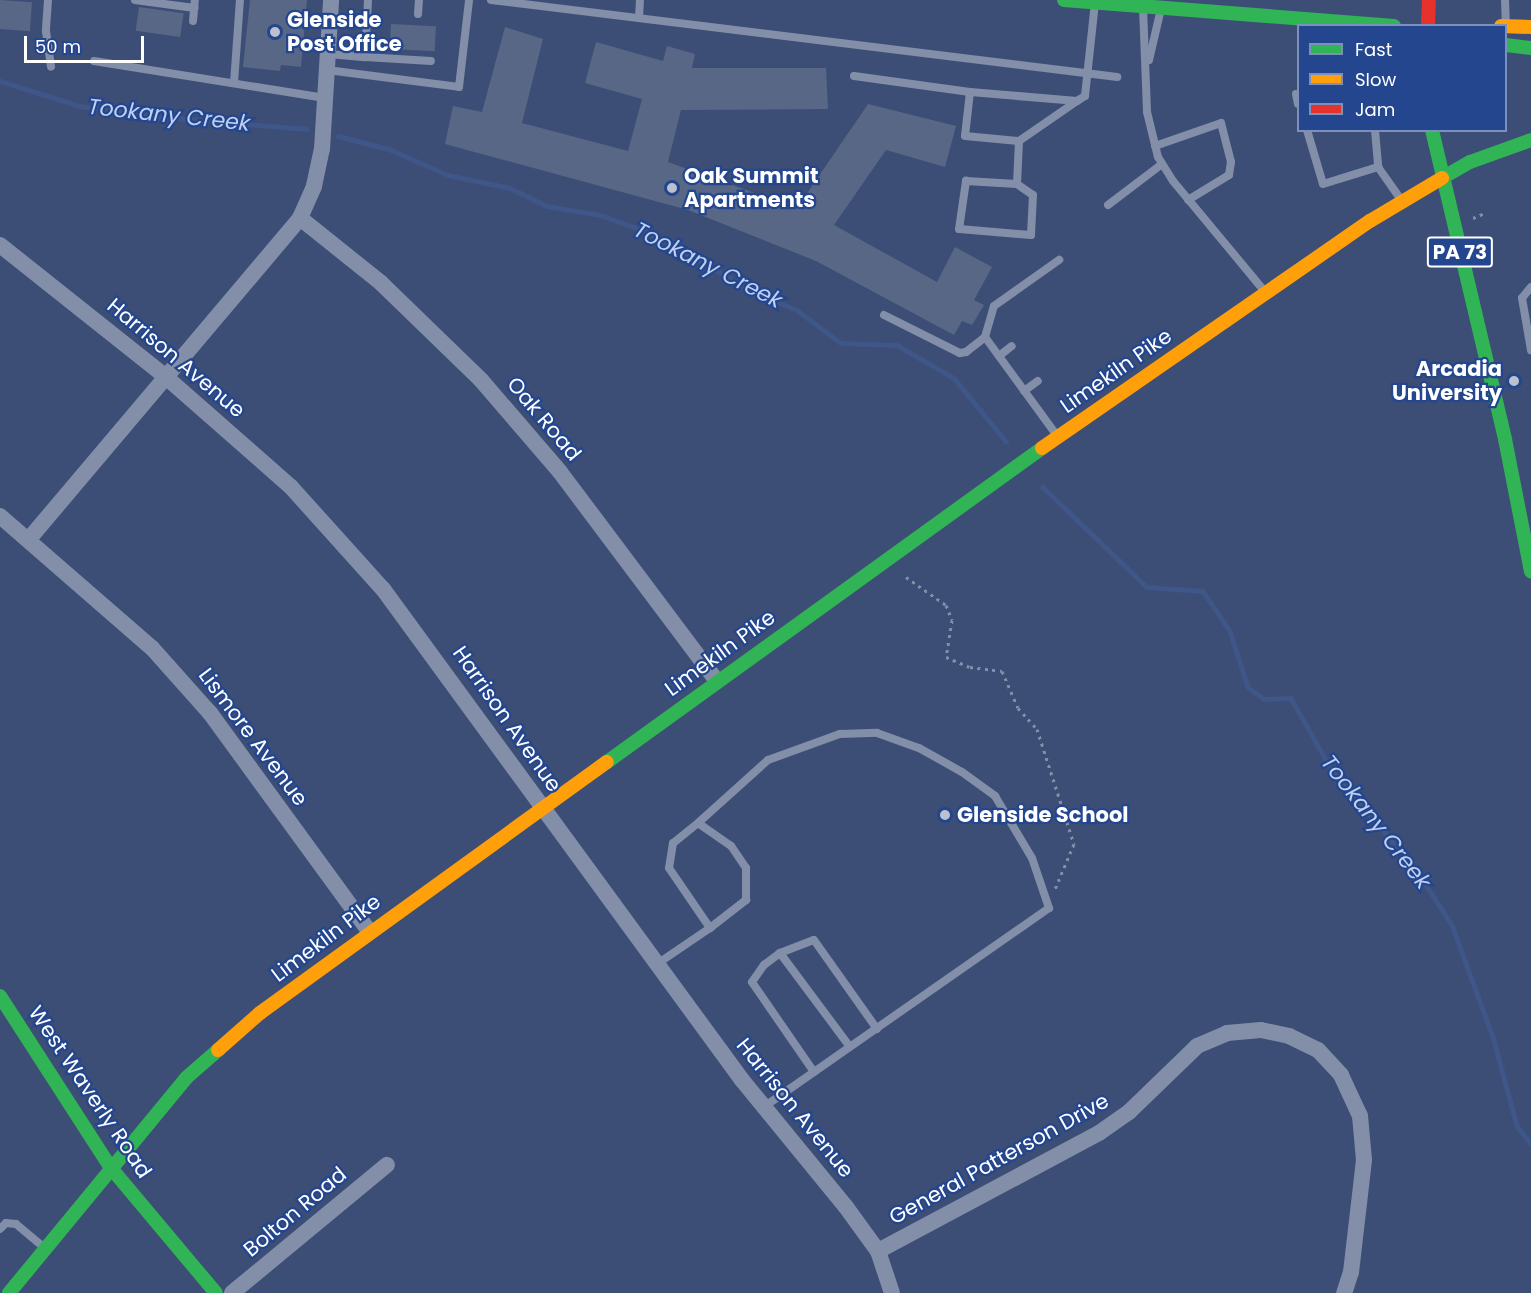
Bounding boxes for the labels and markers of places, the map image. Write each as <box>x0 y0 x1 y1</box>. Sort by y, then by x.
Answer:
place label: Glenside Post Office <box>287 7 402 57</box>
marker: Glenside Post Office <box>268 25 282 39</box>
place label: Oak Summit Apartments <box>684 163 818 213</box>
marker: Oak Summit Apartments <box>665 181 679 195</box>
place label: Arcadia University <box>1392 356 1502 406</box>
marker: Arcadia University <box>1507 374 1521 388</box>
place label: Glenside School <box>957 802 1129 828</box>
marker: Glenside School <box>938 808 952 822</box>

